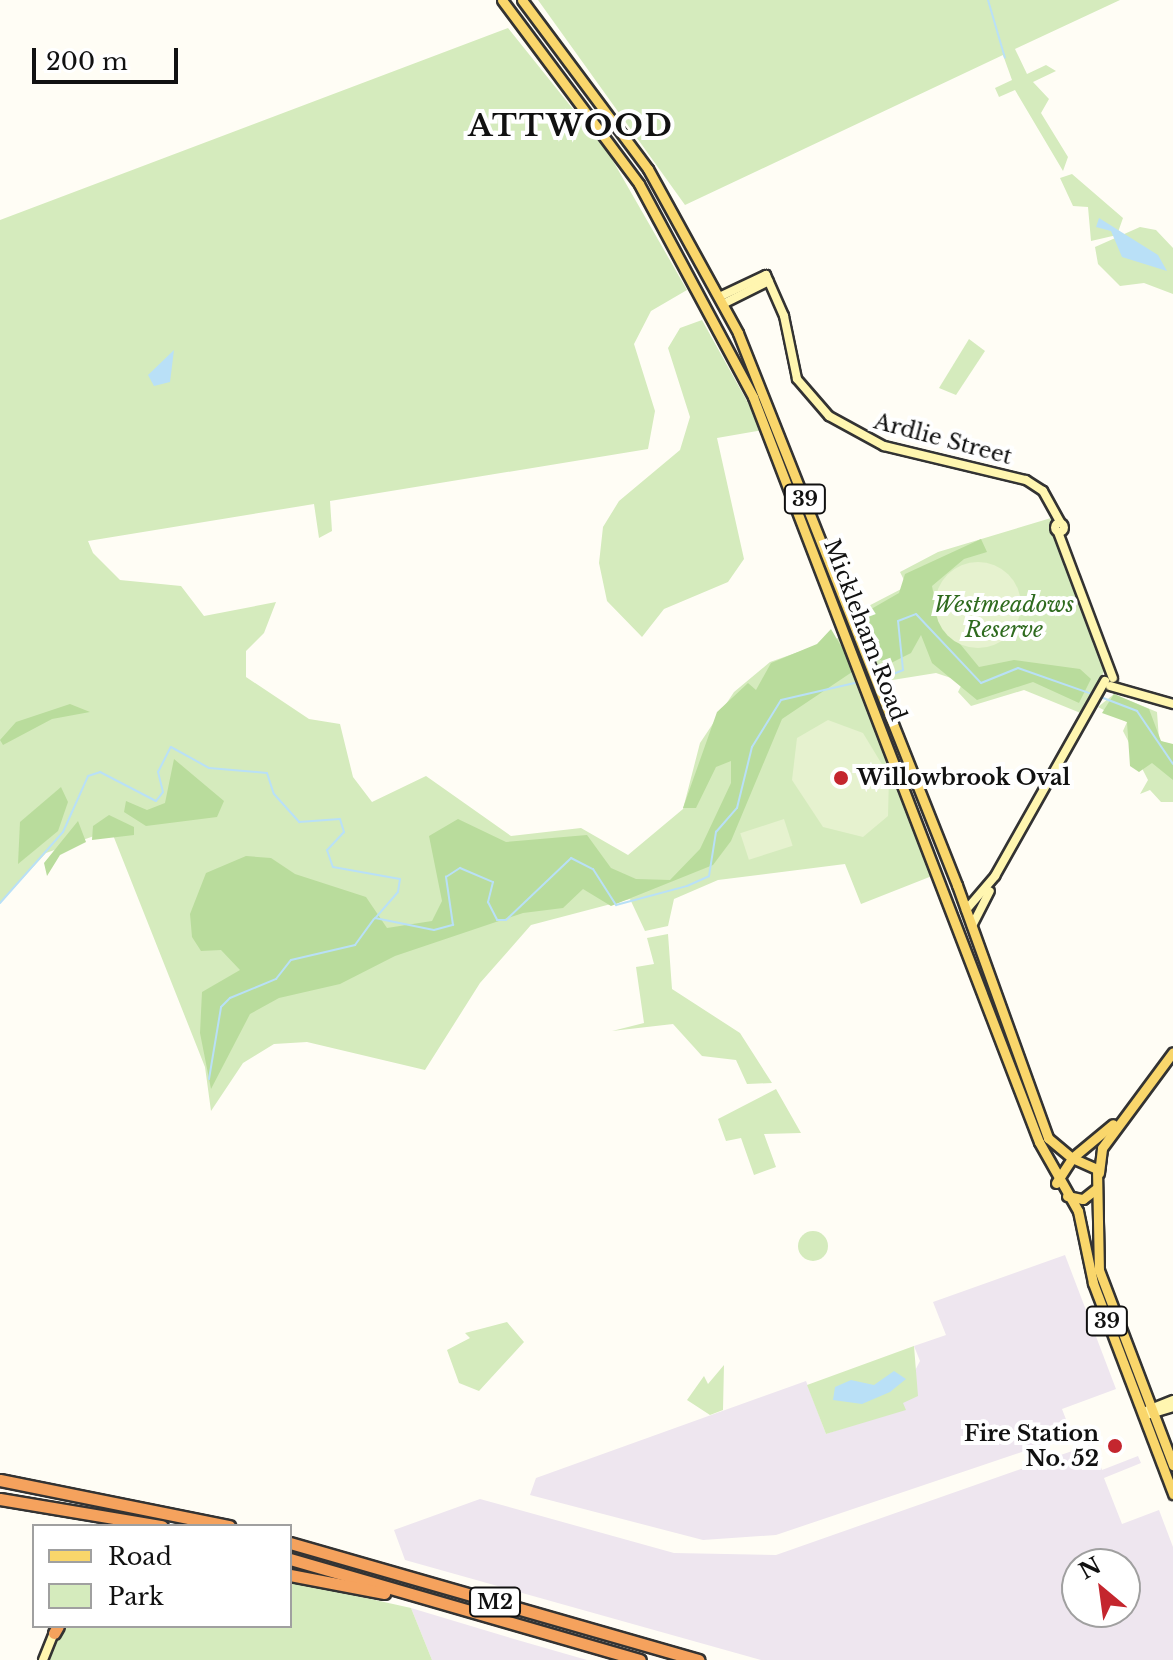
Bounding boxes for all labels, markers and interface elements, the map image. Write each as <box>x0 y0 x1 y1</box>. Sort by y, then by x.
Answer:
scale bar <box>36 32 182 82</box>
text: 200 m <box>46 47 128 76</box>
district label: ATTWOOD <box>468 108 674 144</box>
street label: Ardlie Street <box>871 408 1015 470</box>
road number: 39 <box>783 483 827 515</box>
street label: Mickleham Road <box>818 535 912 725</box>
park label: Westmeadows Reserve <box>934 591 1074 642</box>
place label: Willowbrook Oval <box>857 765 1071 791</box>
marker: Willowbrook Oval <box>832 769 850 787</box>
road number: 39 <box>1085 1305 1129 1337</box>
place label: Fire Station No. 52 <box>964 1420 1099 1472</box>
marker: Fire Station No. 52 <box>1106 1437 1124 1455</box>
legend <box>32 1524 292 1628</box>
text: Road <box>108 1542 172 1571</box>
north arrow <box>1061 1548 1141 1628</box>
text: N <box>1075 1551 1106 1585</box>
text: Park <box>108 1582 164 1611</box>
road number: M2 <box>469 1586 521 1618</box>

